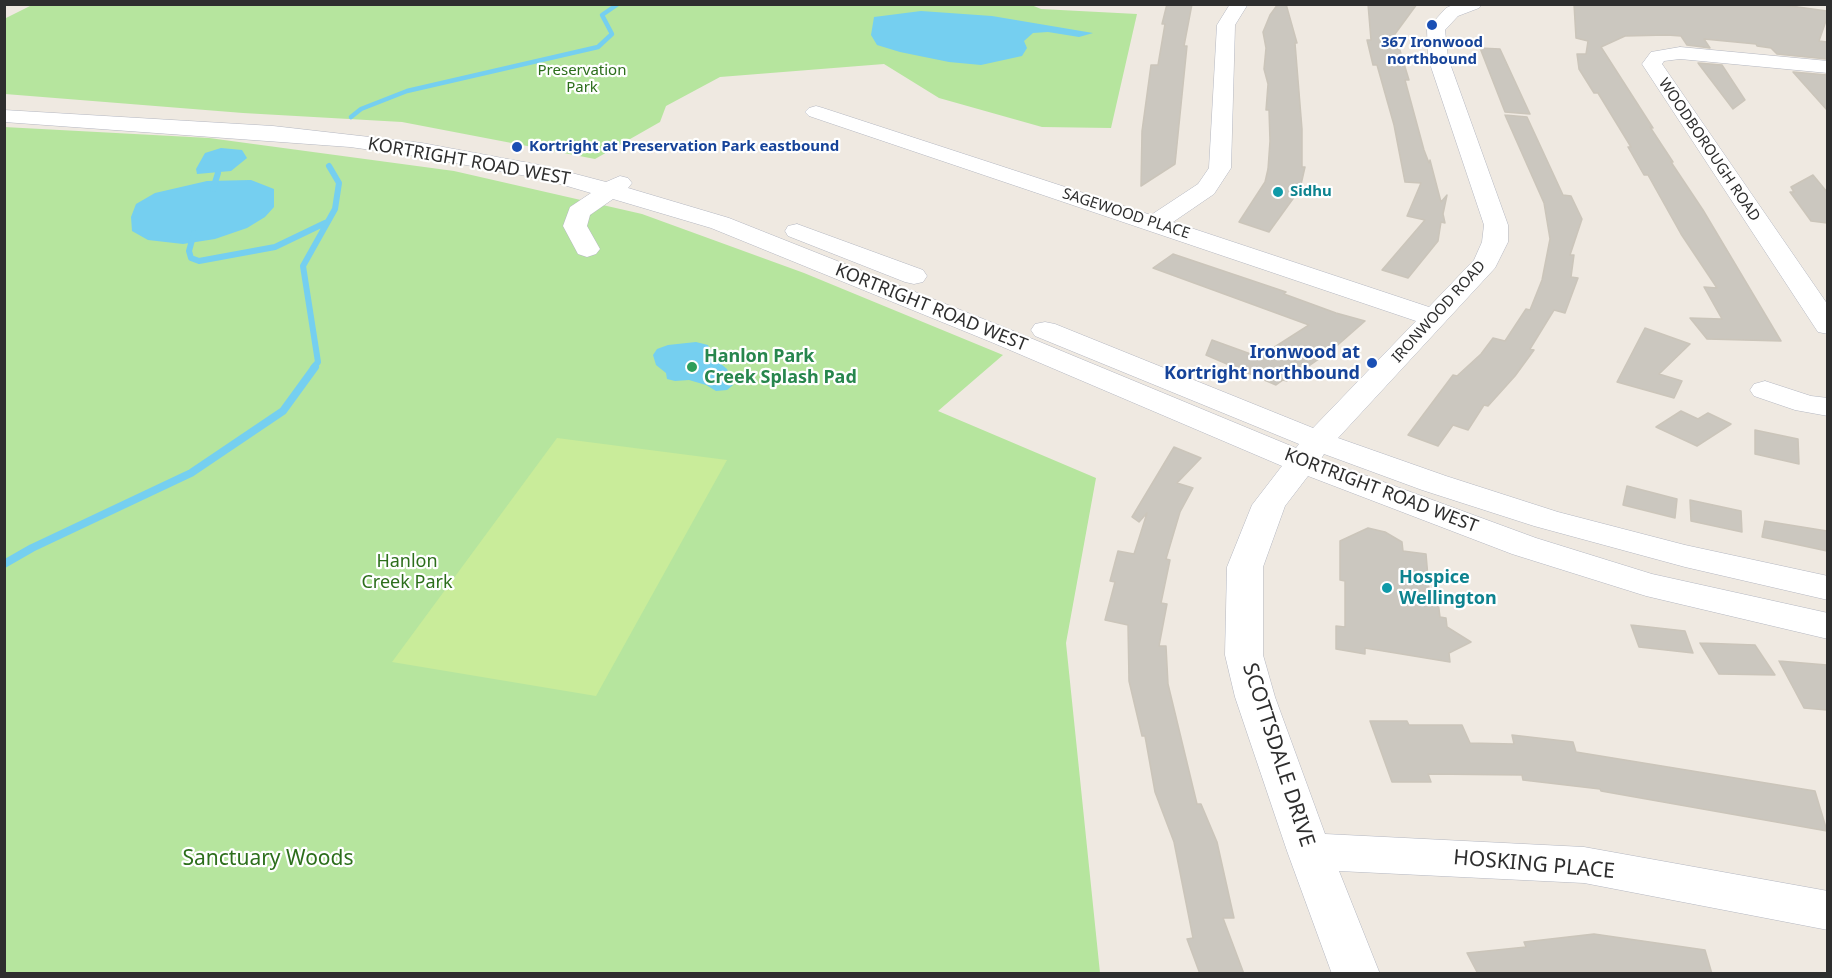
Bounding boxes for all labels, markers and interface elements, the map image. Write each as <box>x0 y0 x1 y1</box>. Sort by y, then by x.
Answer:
marker: 367 Ironwood northbound <box>1425 18 1439 32</box>
place label: 367 Ironwood northbound <box>1381 34 1483 69</box>
park label: Preservation Park <box>538 62 626 97</box>
street label: WOODBOROUGH ROAD <box>1654 75 1764 225</box>
street label: KORTRIGHT ROAD WEST <box>366 134 572 190</box>
place label: Kortright at Preservation Park eastbound <box>529 138 839 156</box>
marker: Kortright at Preservation Park eastbound <box>510 140 524 154</box>
place label: Sidhu <box>1290 183 1332 201</box>
street label: SAGEWOOD PLACE <box>1060 185 1192 243</box>
marker: Sidhu <box>1271 185 1285 199</box>
street label: IRONWOOD ROAD <box>1389 257 1489 367</box>
street label: KORTRIGHT ROAD WEST <box>832 260 1030 356</box>
place label: Ironwood at Kortright northbound <box>1164 342 1360 385</box>
place label: Hanlon Park Creek Splash Pad <box>704 346 857 388</box>
marker: Ironwood at Kortright northbound <box>1365 356 1379 370</box>
marker: Hanlon Park Creek Splash Pad <box>685 360 699 374</box>
street label: KORTRIGHT ROAD WEST <box>1281 444 1481 538</box>
park label: Hanlon Creek Park <box>361 551 453 594</box>
place label: Hospice Wellington <box>1399 567 1497 610</box>
marker: Hospice Wellington <box>1380 581 1394 595</box>
street label: SCOTTSDALE DRIVE <box>1236 660 1320 850</box>
street label: HOSKING PLACE <box>1452 845 1616 885</box>
park label: Sanctuary Woods <box>182 846 354 872</box>

